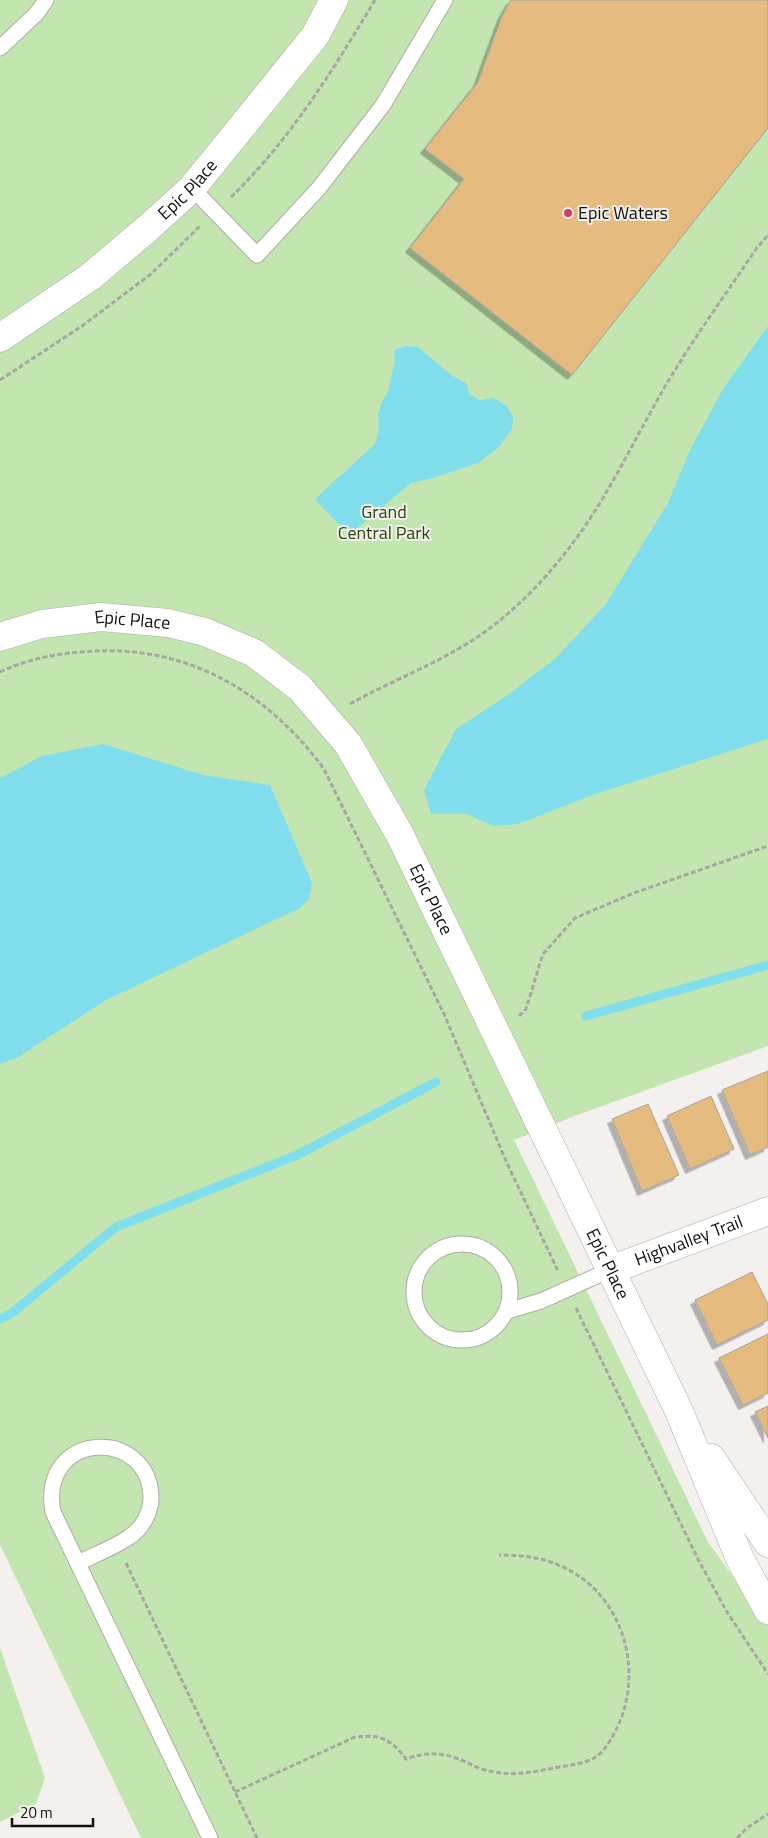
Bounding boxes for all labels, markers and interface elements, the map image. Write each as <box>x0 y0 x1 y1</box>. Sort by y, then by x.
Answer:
street label: Epic Place <box>151 153 223 226</box>
place label: Epic Waters <box>578 199 668 226</box>
marker: Epic Waters <box>562 207 574 219</box>
park label: Grand Central Park <box>338 498 431 546</box>
street label: Epic Place <box>93 603 172 636</box>
street label: Epic Place <box>403 859 460 939</box>
street label: Highvalley Trail <box>631 1208 747 1273</box>
street label: Epic Place <box>580 1224 637 1304</box>
scale bar <box>12 1796 94 1828</box>
text: 20 m <box>20 1801 53 1824</box>

